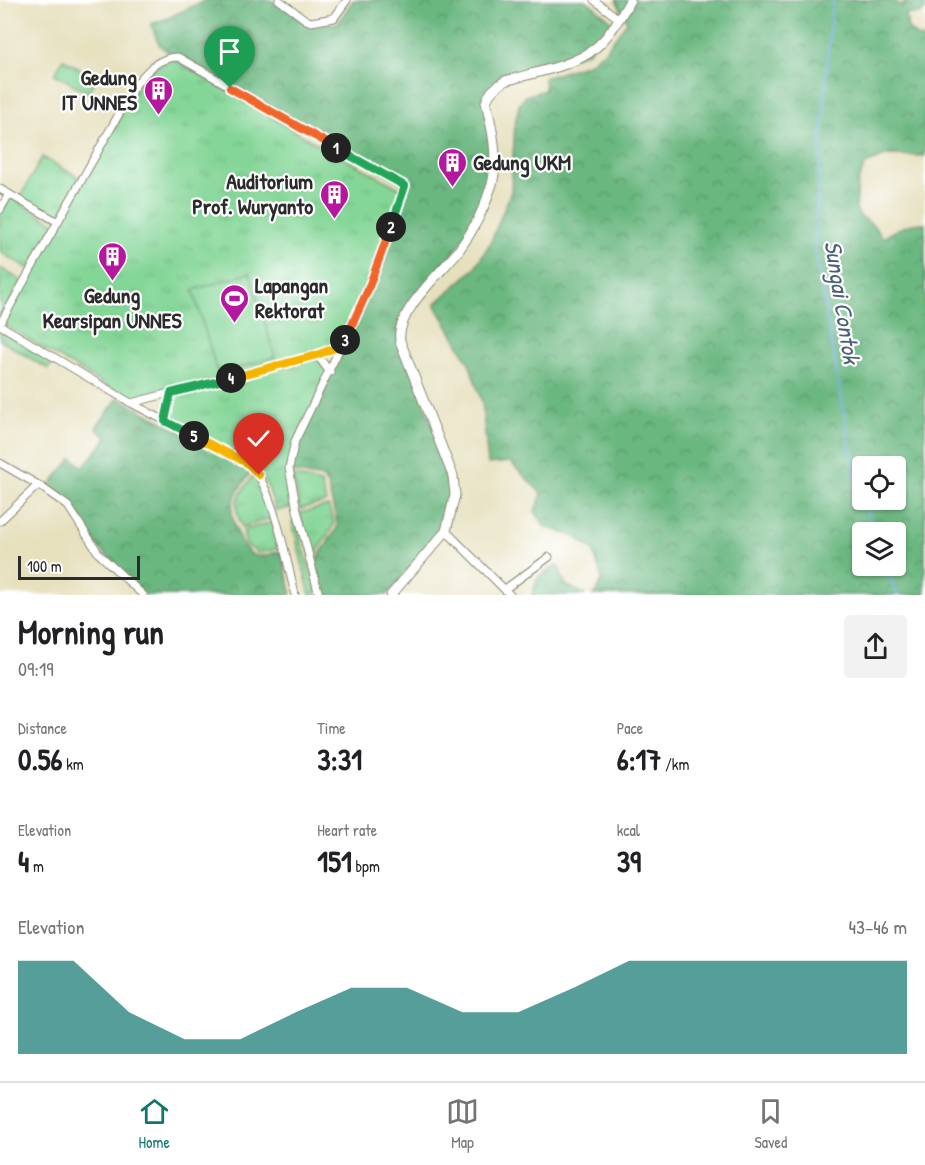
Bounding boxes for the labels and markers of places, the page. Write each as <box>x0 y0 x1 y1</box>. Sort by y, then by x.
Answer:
pin <box>204 26 255 88</box>
place label: Gedung IT UNNES <box>61 62 138 117</box>
building icon: Gedung IT UNNES <box>142 74 174 116</box>
pin: 1 <box>321 133 351 163</box>
building icon: Gedung UKM <box>436 146 468 188</box>
place label: Gedung UKM <box>473 147 571 178</box>
place label: Auditorium Prof. Wuryanto <box>192 166 313 222</box>
building icon: Auditorium Prof. Wuryanto <box>318 178 350 220</box>
pin: 2 <box>376 212 406 242</box>
building icon: Gedung Kearsipan UNNES <box>96 240 128 282</box>
place label: Lapangan Rektorat <box>255 270 328 325</box>
place label: Gedung Kearsipan UNNES <box>42 280 182 336</box>
sports icon: Lapangan Rektorat <box>218 282 250 324</box>
pin: 3 <box>330 325 360 355</box>
pin: 4 <box>216 363 246 393</box>
pin <box>233 413 284 475</box>
pin: 5 <box>179 421 209 451</box>

